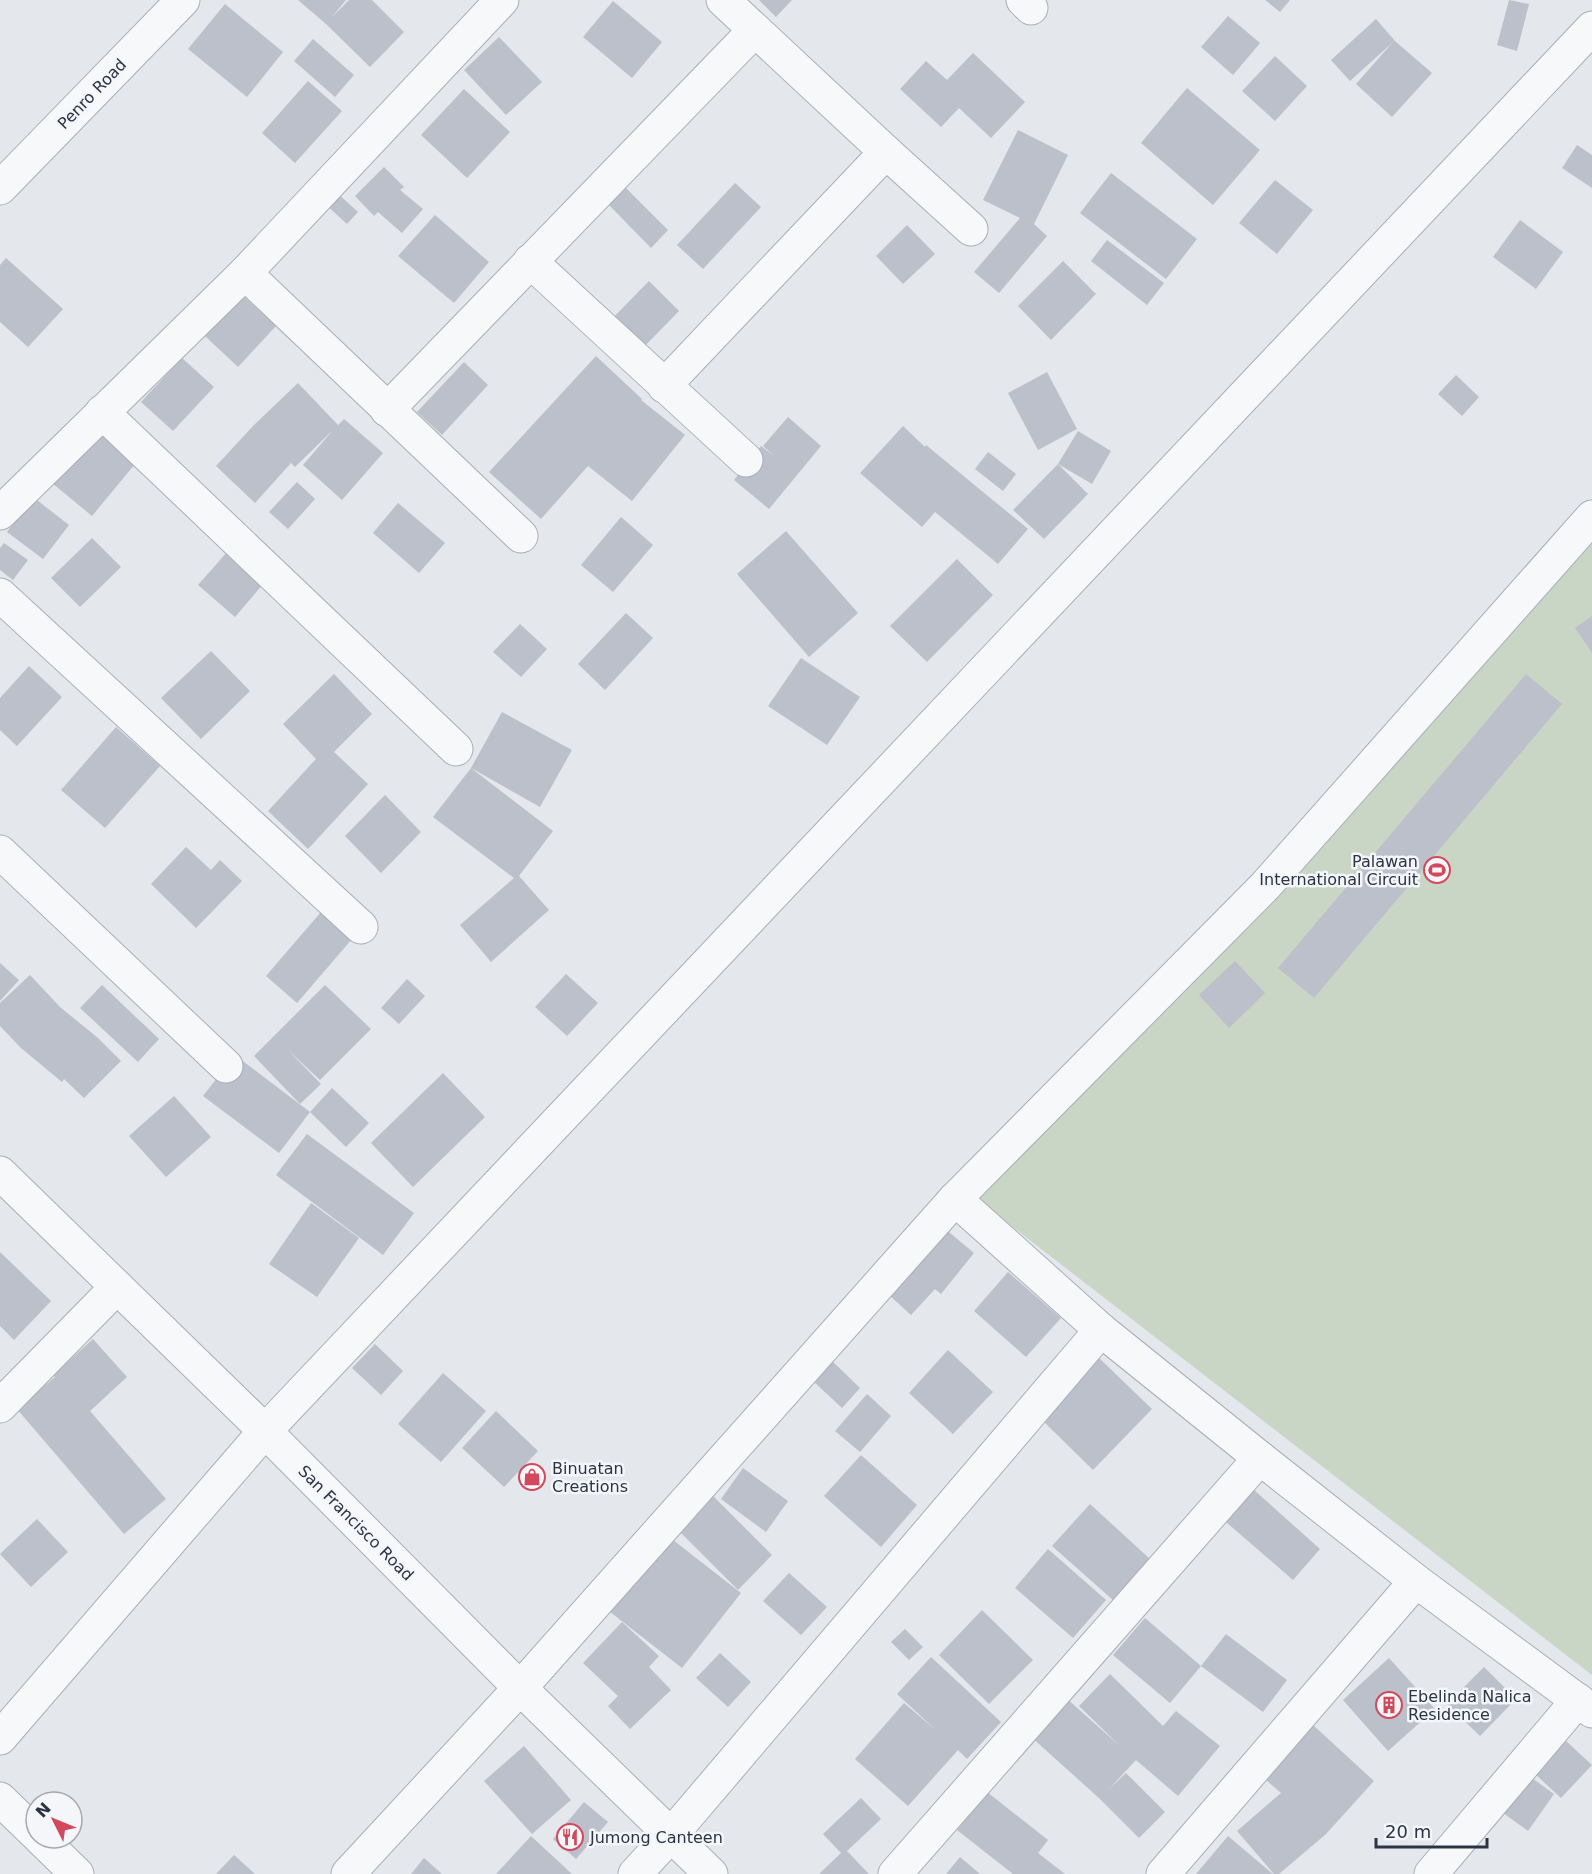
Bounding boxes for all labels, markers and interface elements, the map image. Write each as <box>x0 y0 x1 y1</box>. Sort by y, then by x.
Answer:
street label: Penro Road <box>54 55 130 133</box>
place label: Palawan International Circuit <box>1259 852 1418 889</box>
sports icon: Palawan International Circuit <box>1422 855 1452 885</box>
place label: Binuatan Creations <box>552 1459 628 1496</box>
street label: San Francisco Road <box>294 1461 418 1585</box>
shop icon: Binuatan Creations <box>517 1462 547 1492</box>
place label: Ebelinda Nalica Residence <box>1408 1687 1531 1724</box>
building icon: Ebelinda Nalica Residence <box>1374 1690 1404 1720</box>
north arrow <box>24 1790 84 1850</box>
text: N <box>32 1799 55 1821</box>
scale bar <box>1376 1811 1487 1849</box>
text: 20 m <box>1385 1821 1431 1842</box>
restaurant icon: Jumong Canteen <box>555 1822 585 1852</box>
place label: Jumong Canteen <box>589 1828 723 1847</box>

